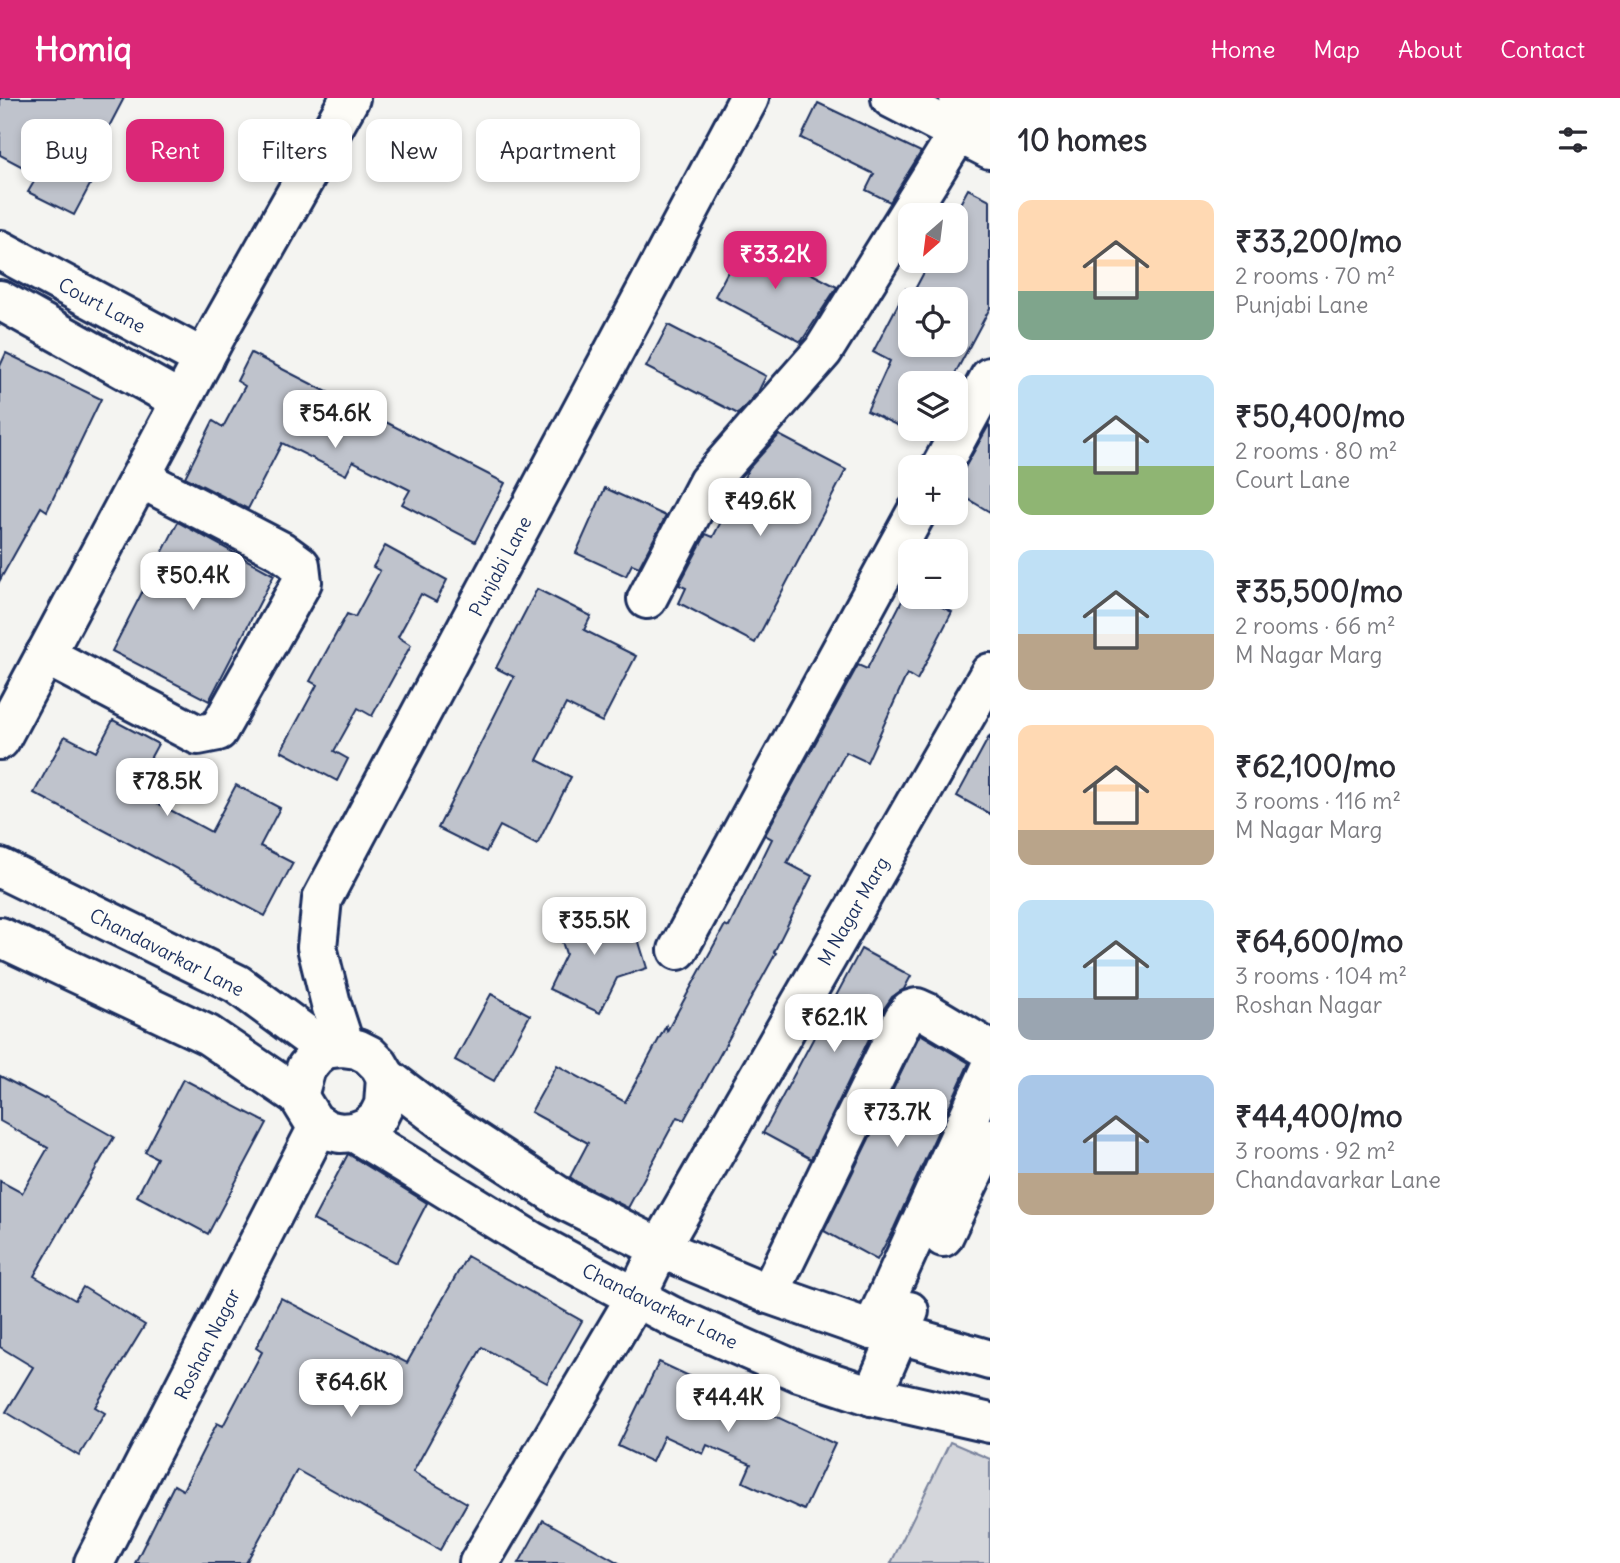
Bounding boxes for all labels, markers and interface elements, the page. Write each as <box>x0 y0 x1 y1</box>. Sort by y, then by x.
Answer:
text: Homiq <box>35 28 132 70</box>
text: Home <box>1211 34 1275 64</box>
text: Map <box>1313 34 1360 64</box>
text: About <box>1398 34 1462 64</box>
text: Contact <box>1500 34 1585 64</box>
chip: Buy <box>21 119 112 182</box>
chip: Rent <box>126 119 224 182</box>
chip: Filters <box>238 119 352 182</box>
chip: New <box>366 119 462 182</box>
chip: Apartment <box>476 119 640 182</box>
text: 10 homes <box>1018 121 1147 159</box>
icon: filters <box>1554 121 1592 159</box>
north arrow <box>898 203 968 273</box>
map controls <box>898 203 968 609</box>
text: ₹33,200/mo <box>1235 222 1402 260</box>
icon: home <box>1074 228 1158 312</box>
pin: ₹33.2K <box>718 232 832 291</box>
text: ₹33.2K <box>740 239 810 268</box>
text: 2 rooms · 70 m² <box>1235 261 1395 290</box>
street label: Court Lane <box>54 272 150 338</box>
button: locate <box>898 287 968 357</box>
text: Punjabi Lane <box>1235 290 1368 319</box>
button: layers <box>898 371 968 441</box>
pin: ₹54.6K <box>278 390 392 450</box>
text: ₹50,400/mo <box>1235 397 1405 435</box>
text: ₹54.6K <box>299 398 371 427</box>
icon: home <box>1074 403 1158 487</box>
text: 2 rooms · 80 m² <box>1235 436 1397 465</box>
button: + <box>898 455 968 525</box>
text: Court Lane <box>1235 465 1350 494</box>
pin: ₹49.6K <box>703 478 817 538</box>
text: ₹49.6K <box>724 486 796 515</box>
street label: Punjabi Lane <box>464 512 536 620</box>
button: − <box>898 539 968 609</box>
pin: ₹50.4K <box>136 552 250 612</box>
text: ₹50.4K <box>156 560 230 589</box>
text: ₹35,500/mo <box>1235 572 1403 610</box>
icon: home <box>1074 578 1158 662</box>
text: 2 rooms · 66 m² <box>1235 611 1396 640</box>
text: M Nagar Marg <box>1235 640 1382 669</box>
text: ₹62,100/mo <box>1235 747 1396 785</box>
icon: home <box>1074 753 1158 837</box>
pin: ₹78.5K <box>110 758 224 818</box>
text: ₹78.5K <box>132 766 202 795</box>
text: 3 rooms · 116 m² <box>1235 786 1401 815</box>
text: M Nagar Marg <box>1235 815 1382 844</box>
street label: M Nagar Marg <box>812 852 894 970</box>
pin: ₹35.5K <box>537 898 651 957</box>
street label: Chandavarkar Lane <box>86 903 248 1001</box>
text: ₹35.5K <box>558 905 630 934</box>
text: ₹64,600/mo <box>1235 922 1403 960</box>
icon: home <box>1074 928 1158 1012</box>
text: 3 rooms · 104 m² <box>1235 961 1407 990</box>
text: Roshan Nagar <box>1235 990 1382 1019</box>
pin: ₹62.1K <box>777 995 891 1054</box>
text: ₹62.1K <box>801 1002 867 1031</box>
pin: ₹73.7K <box>840 1090 954 1149</box>
text: ₹73.7K <box>863 1097 931 1126</box>
text: ₹44,400/mo <box>1235 1097 1403 1135</box>
icon: home <box>1074 1103 1158 1187</box>
text: 3 rooms · 92 m² <box>1235 1136 1395 1165</box>
text: Chandavarkar Lane <box>1235 1165 1441 1194</box>
street label: Chandavarkar Lane <box>578 1258 742 1354</box>
street label: Roshan Nagar <box>169 1284 245 1404</box>
pin: ₹64.6K <box>294 1360 408 1419</box>
text: ₹64.6K <box>315 1367 387 1396</box>
pin: ₹44.4K <box>671 1374 785 1434</box>
text: ₹44.4K <box>692 1382 764 1411</box>

